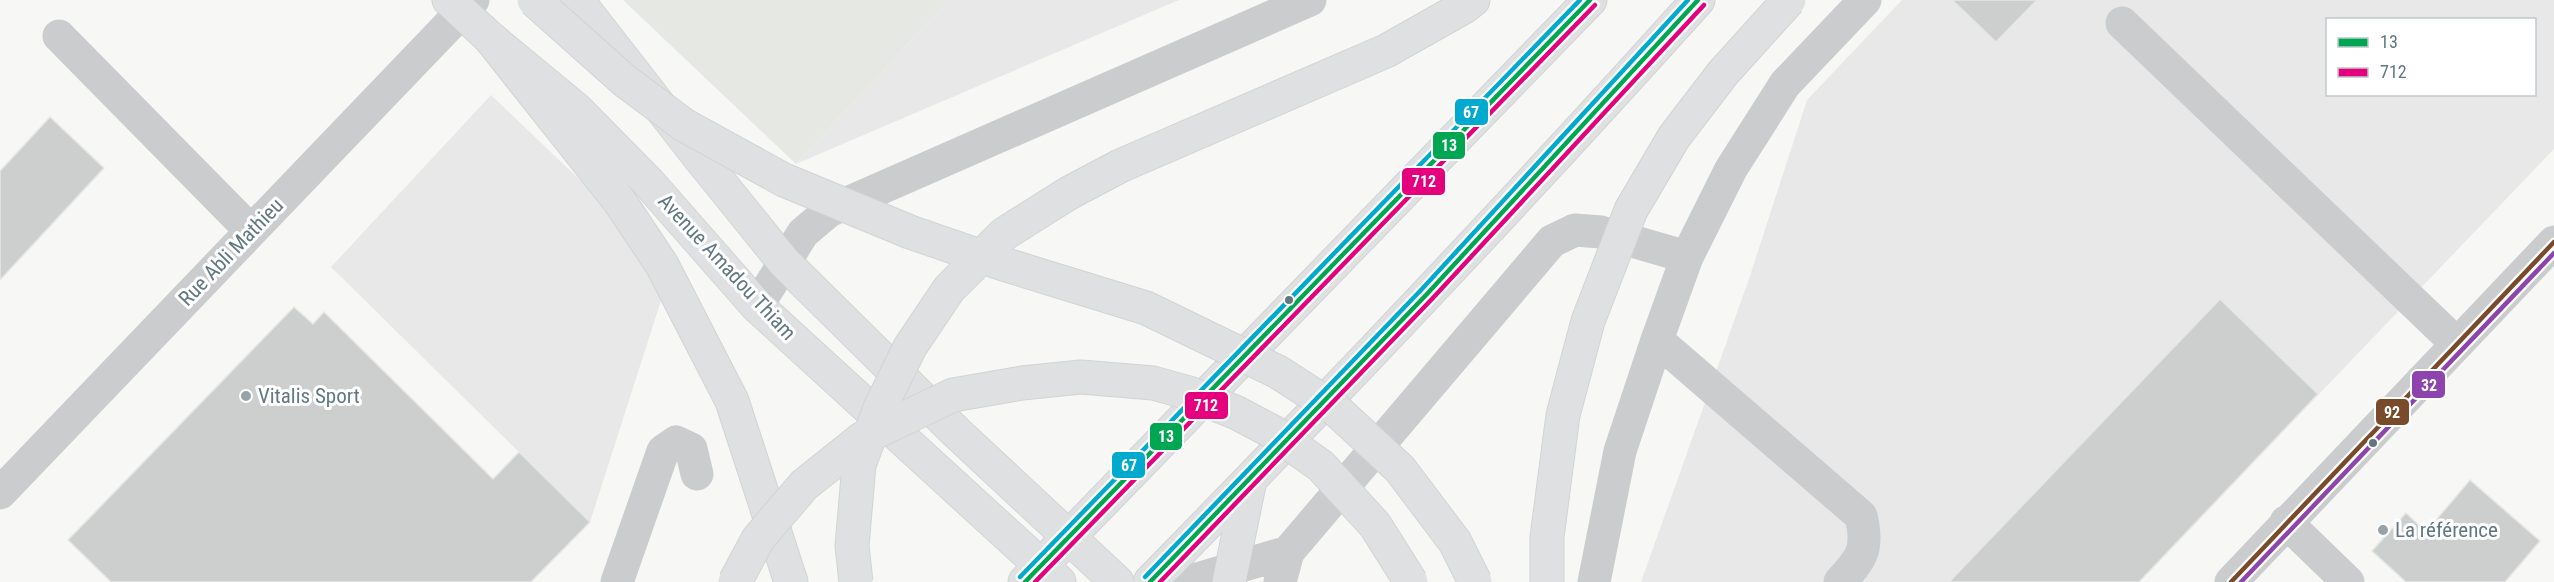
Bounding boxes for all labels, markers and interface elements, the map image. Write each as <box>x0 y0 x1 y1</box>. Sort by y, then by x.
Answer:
legend <box>2326 18 2536 96</box>
text: 13 <box>2380 31 2398 52</box>
text: 712 <box>2380 61 2407 82</box>
line badge: 67 <box>1454 98 1489 126</box>
text: 67 <box>1463 103 1479 122</box>
line badge: 13 <box>1432 131 1466 160</box>
text: 13 <box>1441 136 1457 155</box>
line badge: 712 <box>1401 167 1446 196</box>
text: 712 <box>1412 172 1436 191</box>
street label: Avenue Amadou Thiam <box>653 189 801 345</box>
street label: Rue Abli Mathieu <box>174 193 288 311</box>
unlabelled marker <box>1283 294 1295 306</box>
line badge: 32 <box>2411 370 2446 399</box>
text: 32 <box>2421 376 2437 395</box>
place label: Vitalis Sport <box>258 384 360 408</box>
marker: Vitalis Sport <box>239 389 253 403</box>
line badge: 712 <box>1184 391 1229 420</box>
text: 712 <box>1194 396 1218 415</box>
line badge: 92 <box>2375 398 2410 426</box>
text: 92 <box>2384 403 2400 422</box>
line badge: 13 <box>1149 422 1183 451</box>
text: 13 <box>1158 427 1174 446</box>
unlabelled marker <box>2367 437 2379 449</box>
line badge: 67 <box>1111 451 1146 479</box>
text: 67 <box>1121 456 1137 475</box>
place label: La référence <box>2395 518 2498 542</box>
marker: La référence <box>2376 523 2390 537</box>

